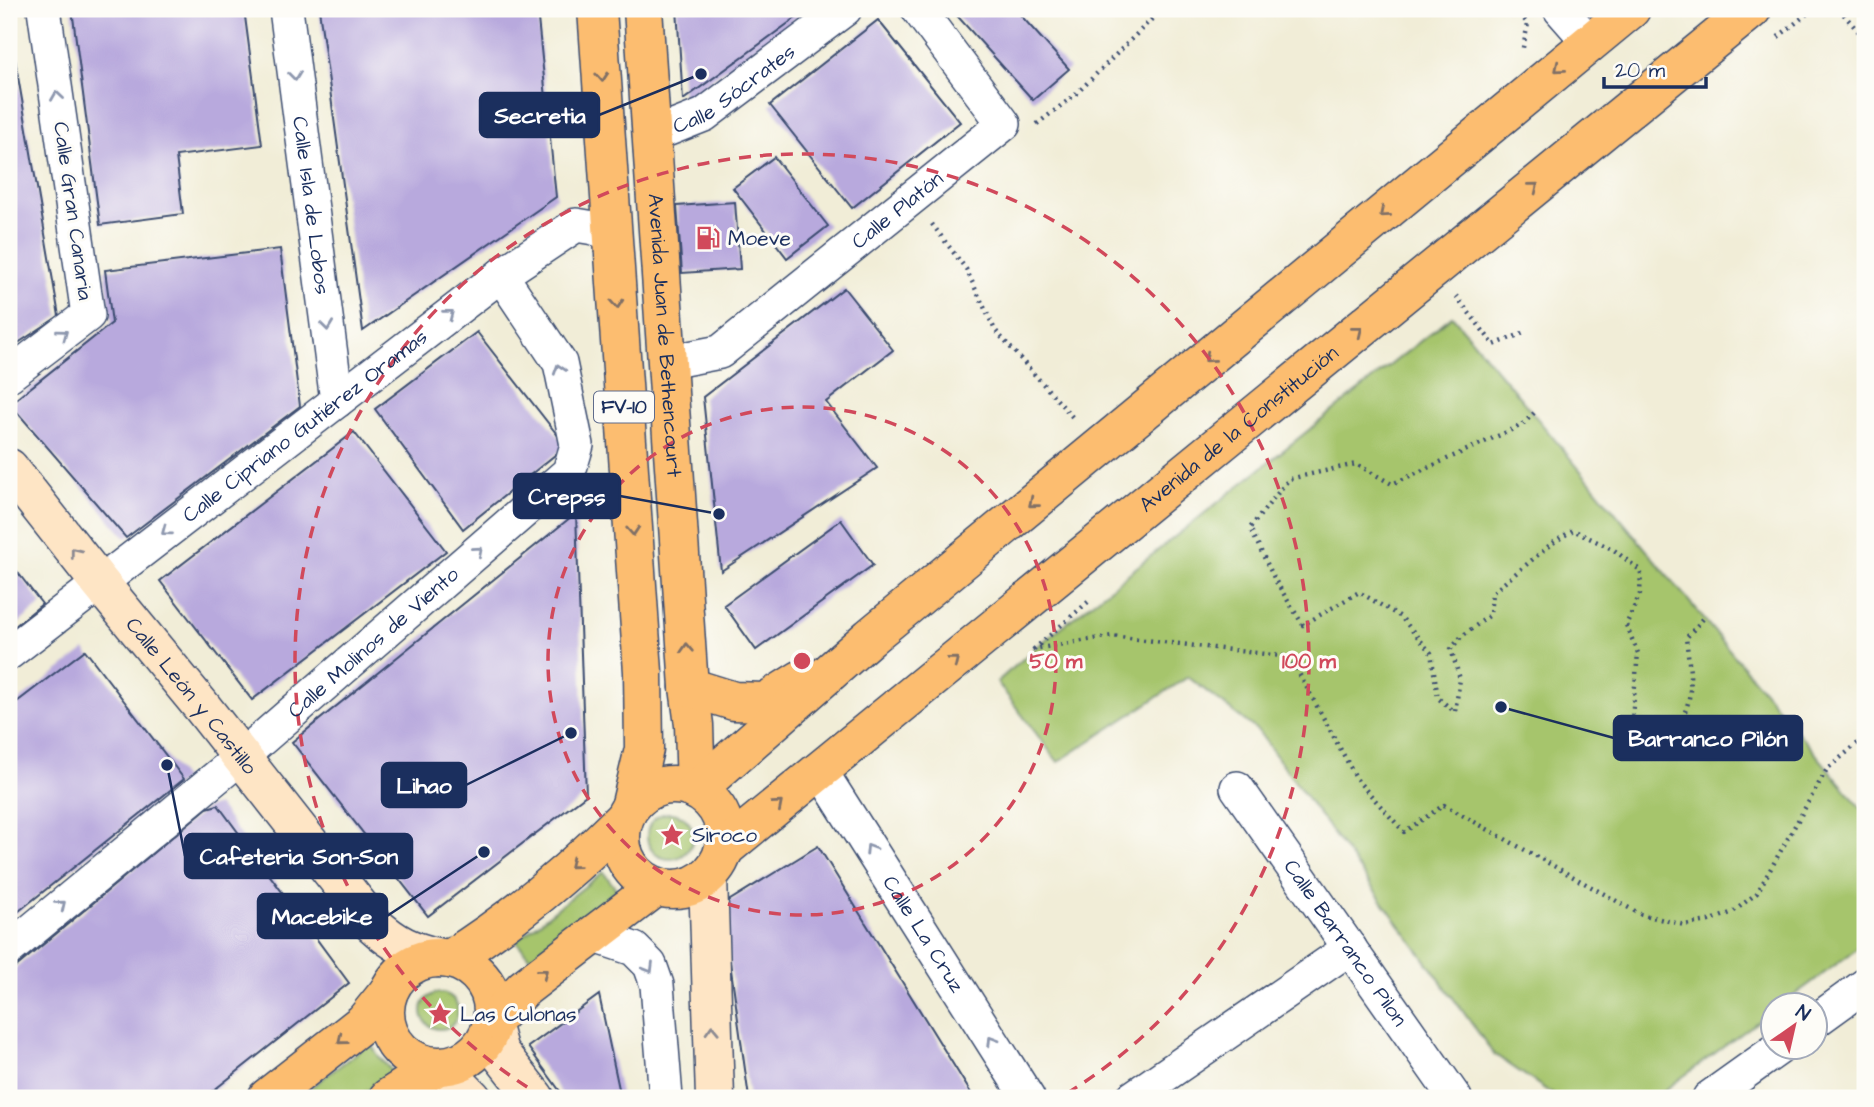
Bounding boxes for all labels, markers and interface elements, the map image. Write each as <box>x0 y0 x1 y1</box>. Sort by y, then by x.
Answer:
street label: Calle Sócrates <box>668 37 801 141</box>
scale bar <box>1604 46 1706 90</box>
text: 20 m <box>1615 56 1666 85</box>
one-way arrow <box>1554 59 1566 72</box>
one-way arrow <box>287 71 302 82</box>
one-way arrow <box>594 72 609 83</box>
one-way arrow <box>49 90 64 102</box>
callout: Secretia <box>480 93 599 137</box>
text: Secretia <box>493 100 586 132</box>
street label: Calle Isla de Lobos <box>286 115 337 296</box>
street label: Calle Gran Canaria <box>46 120 100 302</box>
street label: Calle Platón <box>845 164 949 256</box>
one-way arrow <box>1526 183 1539 195</box>
street label: Avenida Juan de Bethencourt <box>641 192 689 479</box>
one-way arrow <box>1379 205 1392 217</box>
fuel station icon: Moeve <box>694 224 722 252</box>
place label: Moeve <box>728 224 791 253</box>
one-way arrow <box>609 299 624 310</box>
one-way arrow <box>441 310 454 323</box>
one-way arrow <box>320 321 335 332</box>
street label: Calle Cipriano Gutiérez Oramas <box>176 322 433 529</box>
one-way arrow <box>1350 327 1363 339</box>
one-way arrow <box>55 329 68 342</box>
street label: Avenida de la Constitución <box>1133 338 1344 519</box>
one-way arrow <box>1204 350 1217 362</box>
one-way arrow <box>553 363 568 375</box>
road number: FV-10 <box>594 392 654 422</box>
callout: Crepss <box>514 474 620 518</box>
text: Crepss <box>528 481 606 513</box>
one-way arrow <box>1029 495 1042 507</box>
one-way arrow <box>161 523 173 536</box>
one-way arrow <box>625 526 640 537</box>
one-way arrow <box>71 547 83 560</box>
one-way arrow <box>470 547 483 559</box>
street label: Calle Molinos de Viento <box>281 560 465 725</box>
street label: Calle León y Castillo <box>119 611 264 781</box>
one-way arrow <box>680 642 695 653</box>
text: 50 m <box>1030 647 1083 676</box>
text: 100 m <box>1282 647 1337 676</box>
centre of rings <box>790 649 814 673</box>
one-way arrow <box>947 656 959 669</box>
callout: Barranco Pilón <box>1614 716 1802 760</box>
text: Barranco Pilón <box>1628 723 1788 755</box>
callout: Lihao <box>382 763 466 807</box>
text: Lihao <box>396 770 452 802</box>
one-way arrow <box>770 801 783 813</box>
place icon: Siroco <box>658 821 686 849</box>
place label: Siroco <box>692 821 757 850</box>
callout: Cafeteria Son-Son <box>185 834 412 878</box>
text: Cafeteria Son-Son <box>200 841 399 873</box>
one-way arrow <box>865 843 878 856</box>
street label: Calle Barranco Pilon <box>1277 853 1414 1032</box>
one-way arrow <box>569 856 581 869</box>
street label: Calle La Cruz <box>876 870 972 998</box>
callout: Macebike <box>258 894 387 938</box>
one-way arrow <box>54 901 66 914</box>
text: Macebike <box>272 901 373 933</box>
one-way arrow <box>641 960 654 973</box>
one-way arrow <box>535 969 548 982</box>
north arrow <box>1758 992 1828 1062</box>
text: N <box>1790 999 1815 1028</box>
place icon: Las Culonas <box>426 1000 454 1028</box>
place label: Las Culonas <box>460 1000 577 1029</box>
one-way arrow <box>705 1024 720 1035</box>
one-way arrow <box>337 1032 349 1045</box>
one-way arrow <box>987 1035 1000 1048</box>

